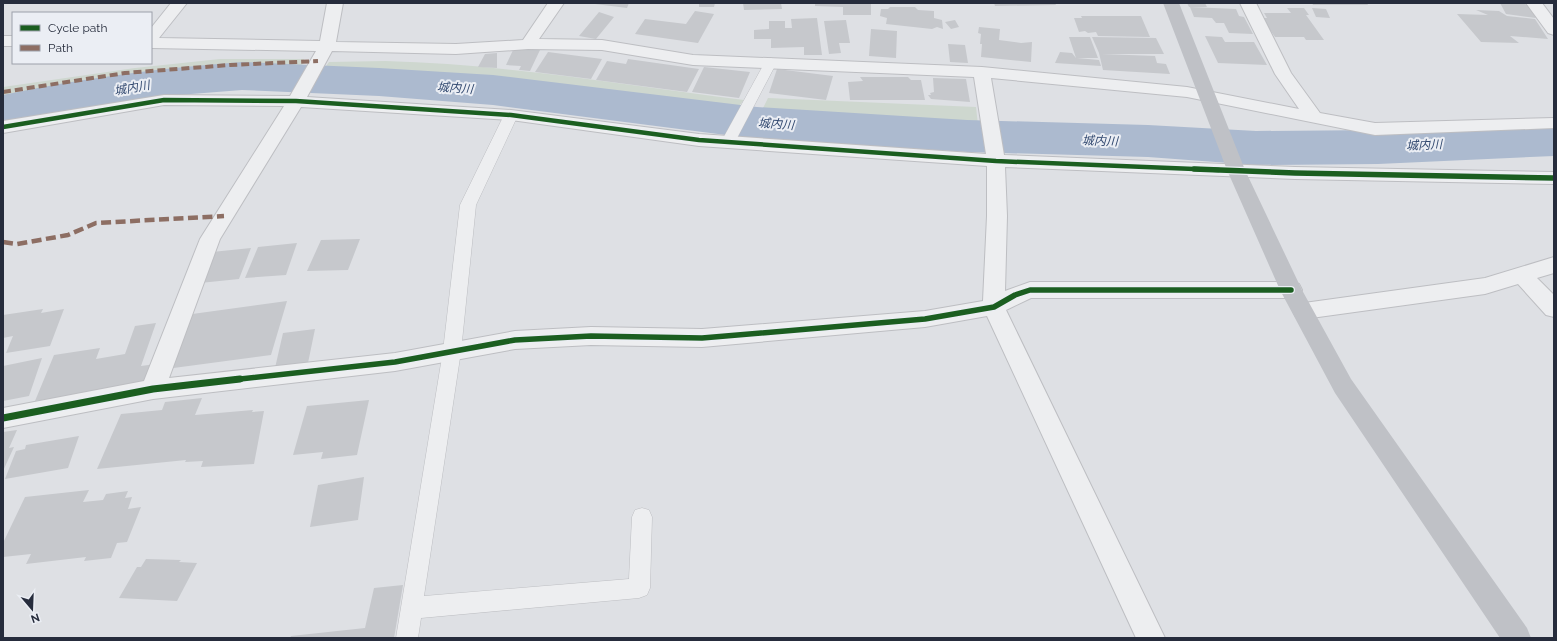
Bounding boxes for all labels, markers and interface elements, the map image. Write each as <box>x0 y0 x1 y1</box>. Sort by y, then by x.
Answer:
legend <box>12 12 152 64</box>
text: Cycle path <box>48 21 107 35</box>
text: Path <box>48 41 73 55</box>
water label: 城内川 <box>113 78 153 98</box>
water label: 城内川 <box>437 80 475 96</box>
water label: 城内川 <box>758 116 796 132</box>
water label: 城内川 <box>1082 133 1120 149</box>
water label: 城内川 <box>1406 137 1444 153</box>
north arrow <box>12 589 52 629</box>
text: N <box>29 610 41 625</box>

